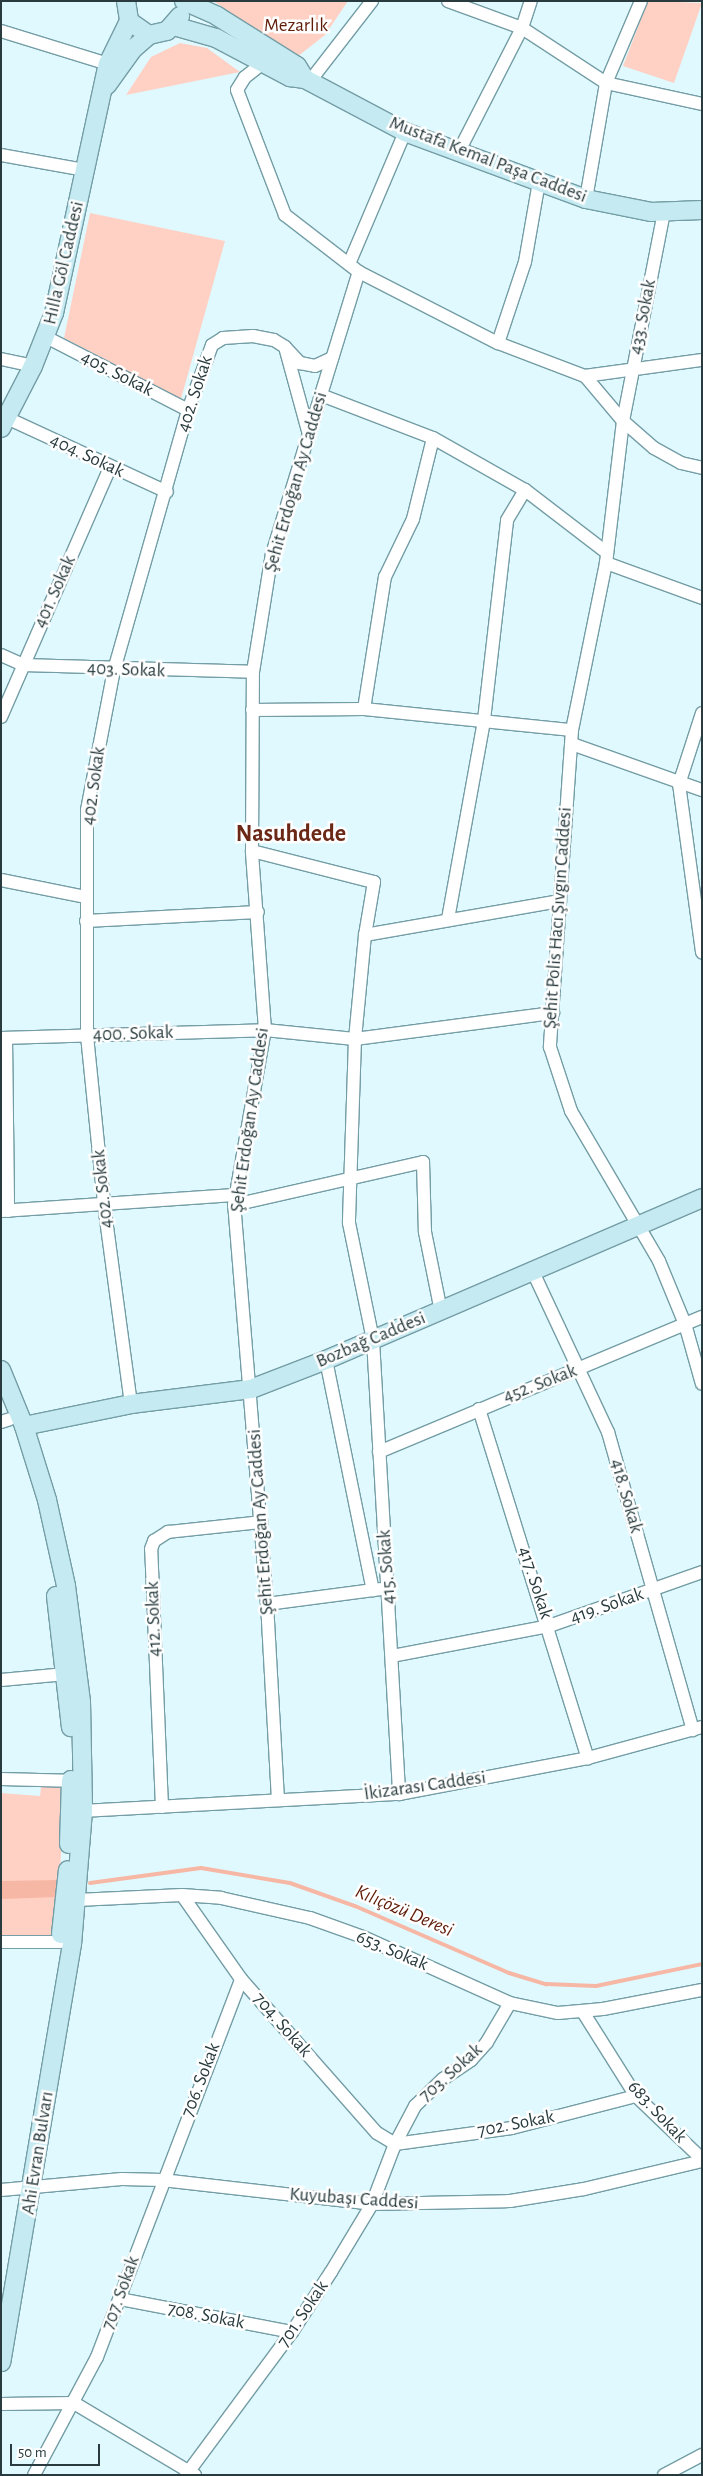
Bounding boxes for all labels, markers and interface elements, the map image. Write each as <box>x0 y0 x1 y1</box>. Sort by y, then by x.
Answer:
park label: Mezarlık <box>264 15 328 37</box>
street label: Mustafa Kemal Paşa Caddesi <box>386 112 590 208</box>
street label: Hılla Göl Caddesi <box>39 199 89 327</box>
street label: 433. Sokak <box>625 278 661 356</box>
street label: 405. Sokak <box>77 346 157 402</box>
street label: 402. Sokak <box>172 353 218 435</box>
street label: Şehit Erdoğan Ay Caddesi <box>259 389 333 575</box>
street label: 404. Sokak <box>46 429 128 483</box>
street label: 401. Sokak <box>29 552 81 632</box>
street label: 403. Sokak <box>87 657 165 683</box>
street label: 402. Sokak <box>77 745 111 827</box>
street label: Şehit Polis Hacı Şıvgın Caddesi <box>539 806 577 1030</box>
district label: Nasuhdede <box>236 821 346 849</box>
street label: 400. Sokak <box>92 1021 174 1047</box>
street label: Şehit Erdoğan Ay Caddesi <box>226 1026 274 1214</box>
street label: 402. Sokak <box>88 1149 118 1229</box>
street label: Bozbağ Caddesi <box>313 1307 429 1373</box>
street label: 452. Sokak <box>500 1360 580 1408</box>
street label: Şehit Erdoğan Ay Caddesi <box>243 1428 279 1616</box>
street label: 418. Sokak <box>605 1456 647 1536</box>
street label: 415. Sokak <box>373 1529 401 1605</box>
street label: 417. Sokak <box>513 1544 557 1622</box>
street label: 412. Sokak <box>141 1581 167 1657</box>
street label: 419. Sokak <box>567 1583 647 1629</box>
street label: İkizarası Caddesi <box>363 1766 487 1806</box>
water label: Kılıçözü Deresi <box>351 1880 457 1942</box>
street label: 653. Sokak <box>353 1926 431 1976</box>
street label: 704. Sokak <box>248 1988 316 2062</box>
street label: 706. Sokak <box>176 2039 226 2121</box>
street label: 703. Sokak <box>415 2039 487 2107</box>
street label: 683. Sokak <box>622 2076 692 2148</box>
street label: Ahi Evran Bulvarı <box>17 2090 59 2216</box>
street label: 702. Sokak <box>476 2105 556 2143</box>
street label: Kuyubaşı Caddesi <box>289 2183 419 2215</box>
street label: 707. Sokak <box>97 2253 145 2333</box>
street label: 701. Sokak <box>272 2276 334 2352</box>
street label: 708. Sokak <box>165 2297 247 2335</box>
scale bar <box>12 2434 102 2466</box>
text: 50 m <box>18 2445 47 2460</box>

